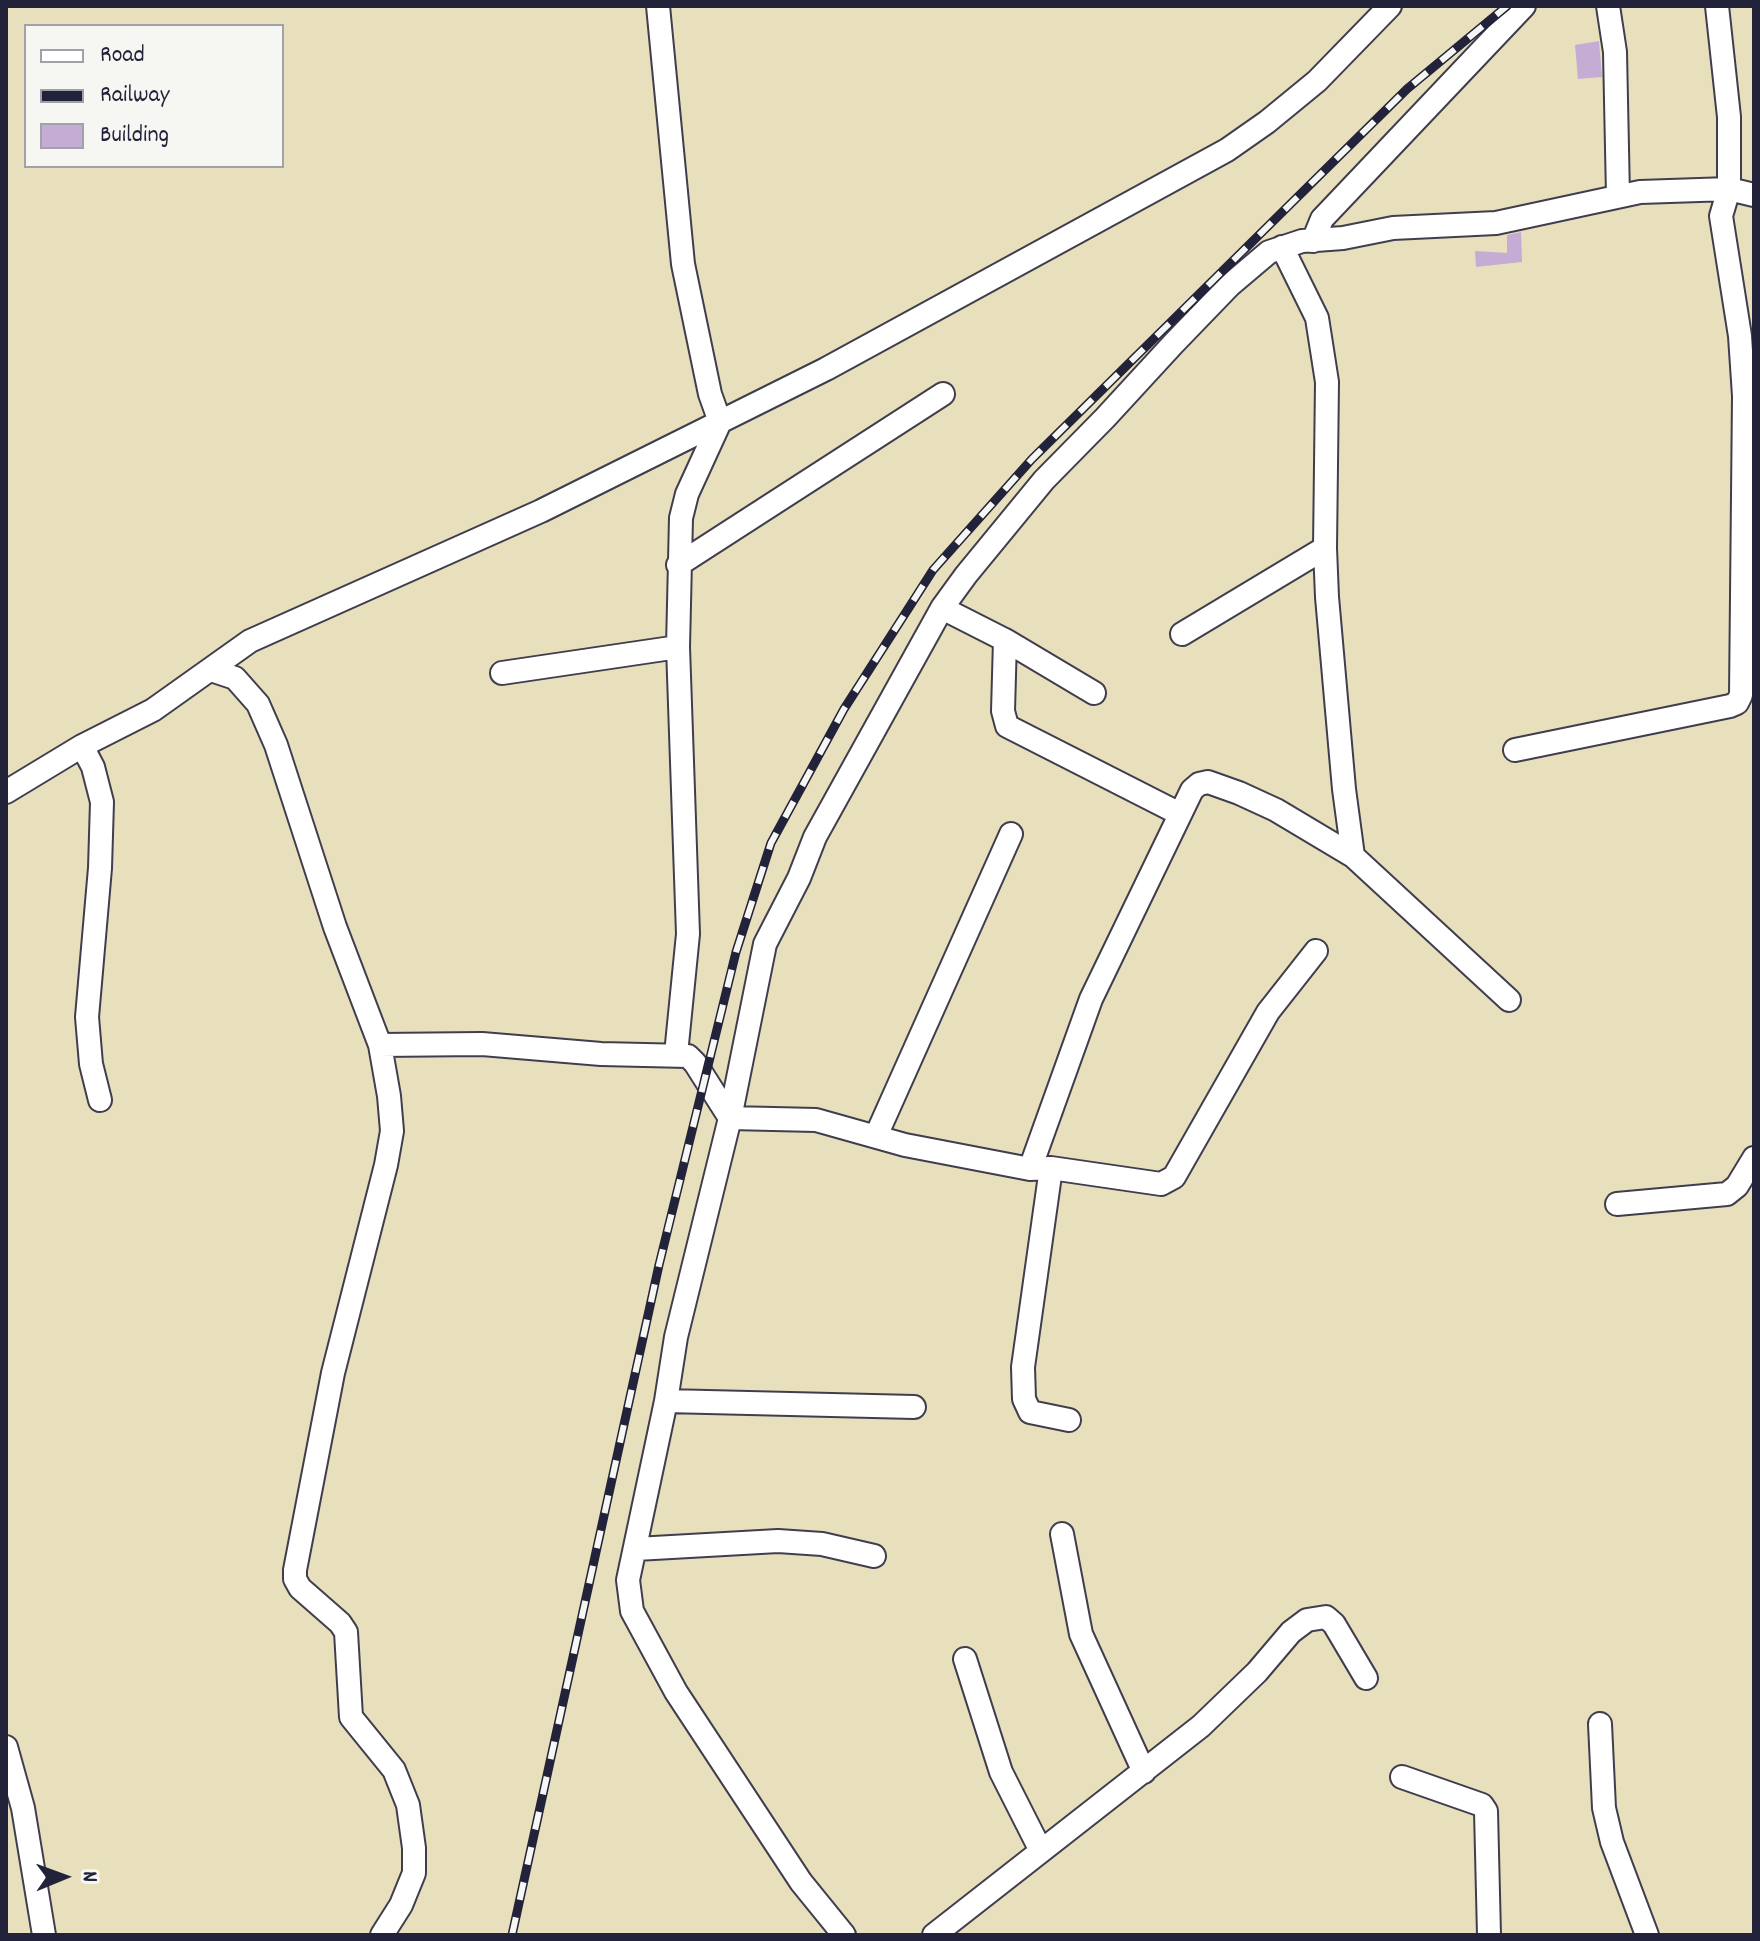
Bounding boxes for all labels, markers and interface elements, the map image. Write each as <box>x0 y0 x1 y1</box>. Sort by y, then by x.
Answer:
legend <box>24 24 284 168</box>
text: Road <box>100 39 145 73</box>
text: Railway <box>100 79 169 113</box>
text: Building <box>100 119 169 153</box>
north arrow <box>24 1837 104 1917</box>
text: N <box>73 1871 104 1882</box>

